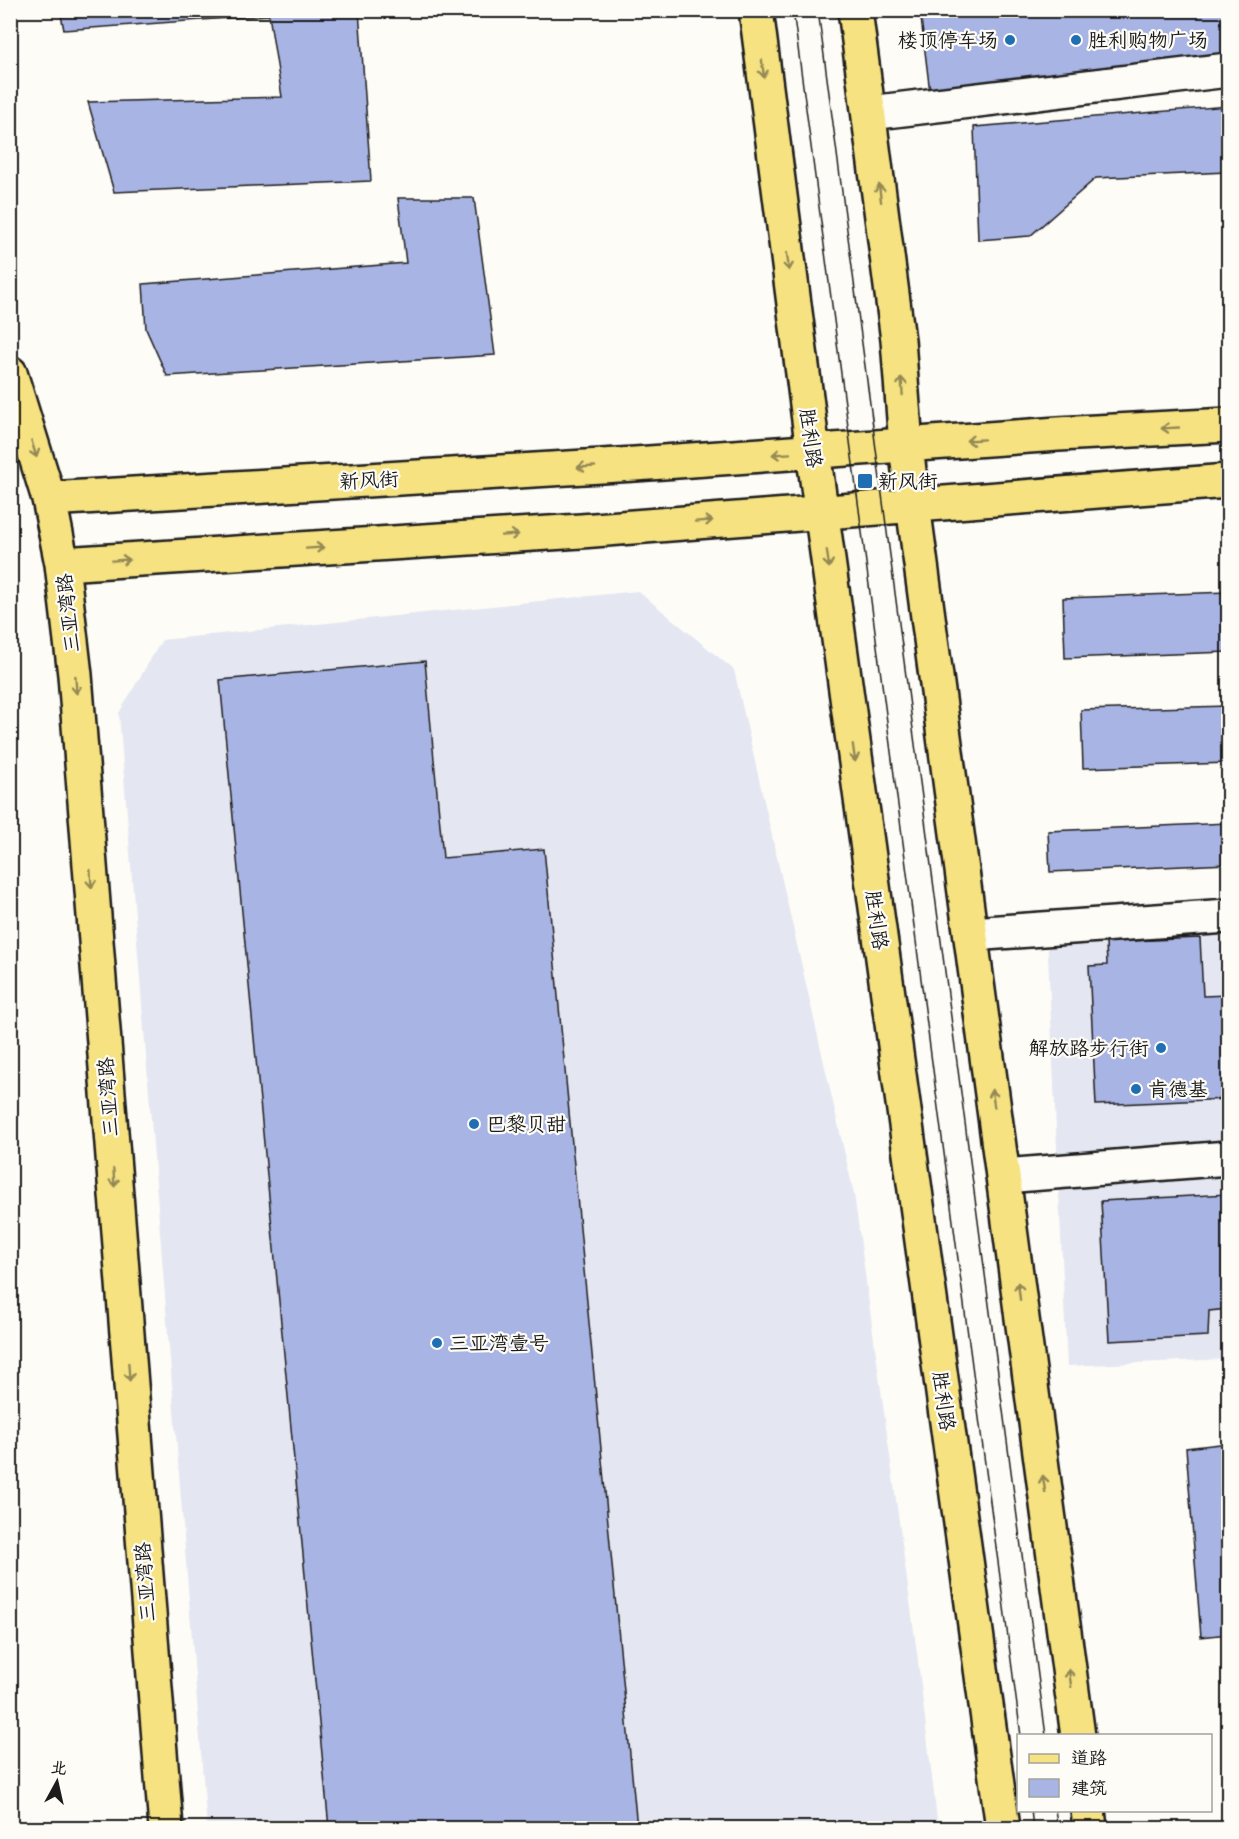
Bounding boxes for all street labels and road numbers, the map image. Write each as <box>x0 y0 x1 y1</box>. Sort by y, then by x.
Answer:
street label: 胜利路 <box>795 407 826 470</box>
street label: 新风街 <box>338 467 400 494</box>
street label: 三亚湾路 <box>53 571 84 654</box>
street label: 胜利路 <box>861 889 892 952</box>
street label: 三亚湾路 <box>94 1055 123 1138</box>
street label: 胜利路 <box>928 1370 959 1433</box>
street label: 三亚湾路 <box>131 1540 160 1623</box>

